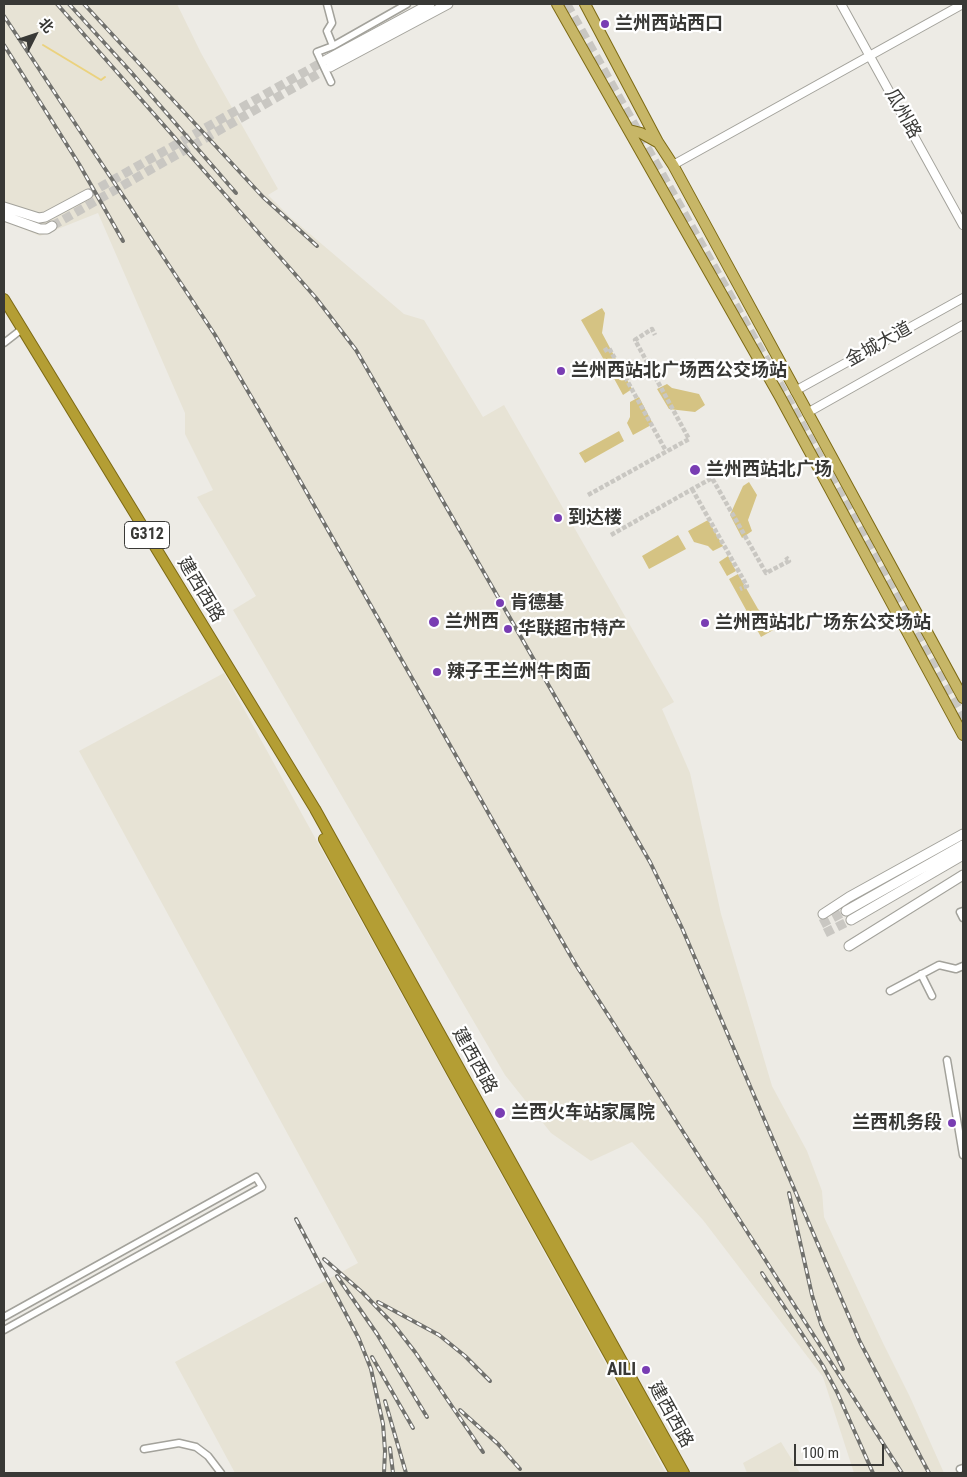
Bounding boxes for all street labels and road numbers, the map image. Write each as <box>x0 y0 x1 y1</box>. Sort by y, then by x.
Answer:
street label: 瓜州路 <box>879 85 925 143</box>
street label: 金城大道 <box>842 318 916 372</box>
road number: G312 <box>124 522 170 548</box>
street label: 建西西路 <box>172 554 228 626</box>
street label: 建西西路 <box>447 1024 501 1098</box>
street label: 建西西路 <box>643 1378 697 1452</box>

